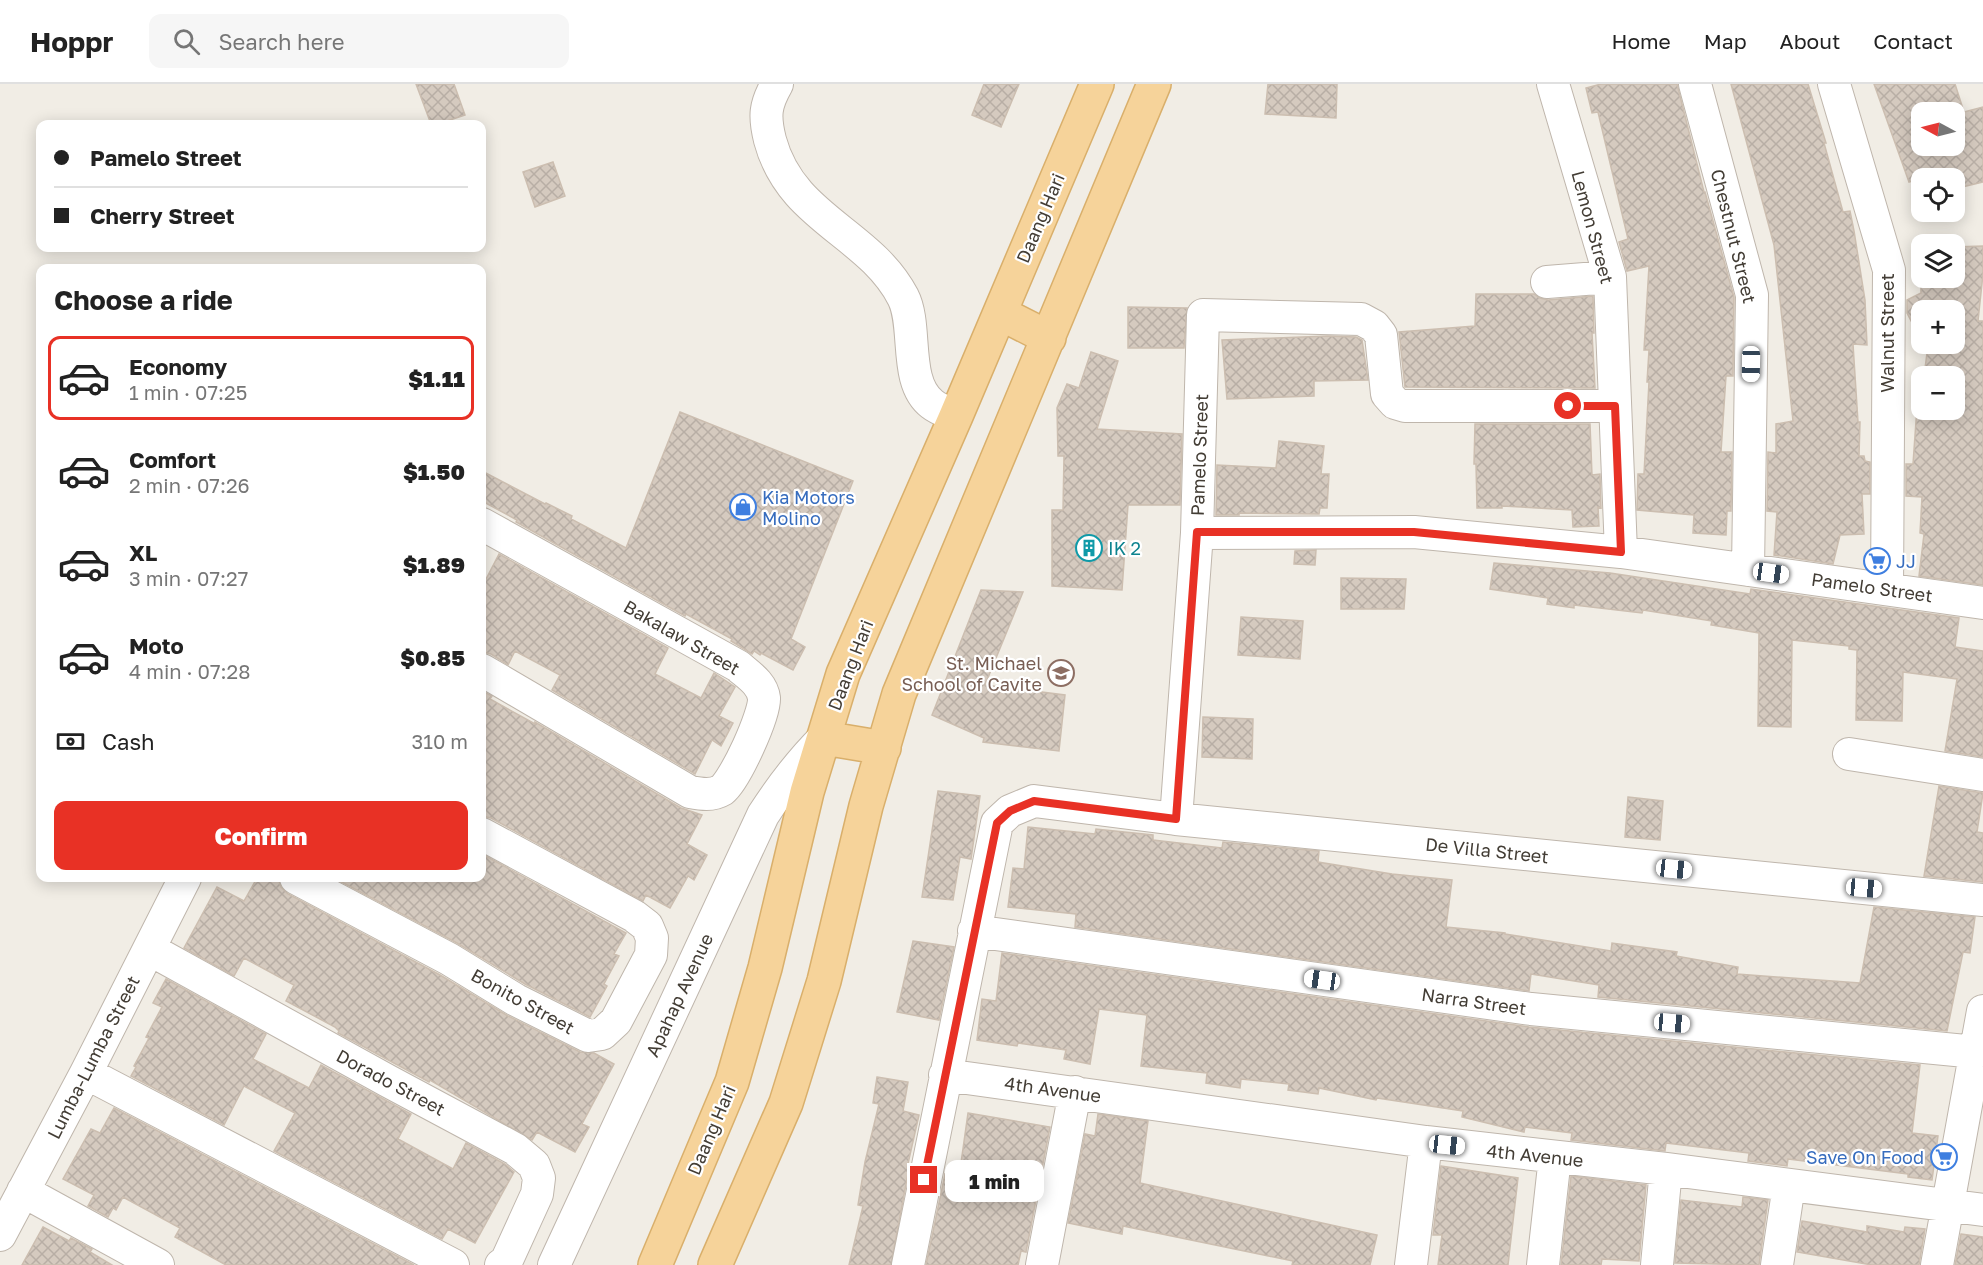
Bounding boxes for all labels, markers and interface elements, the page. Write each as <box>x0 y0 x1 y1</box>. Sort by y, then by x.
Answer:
search box <box>149 14 569 68</box>
text: Hoppr <box>30 25 113 58</box>
icon: search <box>170 25 203 58</box>
text: Search here <box>218 28 345 55</box>
text: Home <box>1611 28 1671 54</box>
text: Map <box>1704 28 1747 54</box>
text: About <box>1780 28 1840 54</box>
text: Contact <box>1873 28 1953 54</box>
north arrow <box>1911 102 1965 156</box>
map controls <box>1911 102 1965 420</box>
text: Pamelo Street <box>90 144 242 171</box>
street label: Chestnut Street <box>1707 167 1761 305</box>
street label: Lemon Street <box>1567 168 1619 286</box>
button: locate <box>1911 168 1965 222</box>
street label: Daang Hari <box>1011 170 1069 266</box>
text: Cherry Street <box>90 202 235 229</box>
button: layers <box>1911 234 1965 288</box>
street label: Walnut Street <box>1876 273 1898 393</box>
text: Choose a ride <box>54 284 233 316</box>
button: + <box>1911 300 1965 354</box>
car <box>1742 346 1760 382</box>
icon: car <box>57 351 111 405</box>
text: Economy <box>129 353 227 380</box>
text: $1.11 <box>408 365 465 392</box>
button: − <box>1911 366 1965 420</box>
text: 1 min · 07:25 <box>129 380 247 404</box>
route start <box>1554 392 1581 419</box>
street label: Pamelo Street <box>1186 393 1212 517</box>
icon: car <box>57 444 111 498</box>
text: Comfort <box>129 446 216 473</box>
text: $1.50 <box>403 458 465 485</box>
text: 2 min · 07:26 <box>129 473 250 497</box>
place label: Kia Motors Molino <box>762 486 855 529</box>
shop icon: Kia Motors Molino <box>728 492 758 522</box>
building icon: IK 2 <box>1074 533 1104 563</box>
icon: car <box>57 537 111 591</box>
place label: IK 2 <box>1108 537 1141 559</box>
text: XL <box>129 539 157 566</box>
supermarket icon: JJ <box>1862 546 1892 576</box>
place label: JJ <box>1896 550 1916 572</box>
text: $1.89 <box>403 551 465 578</box>
car <box>1752 562 1790 584</box>
text: 3 min · 07:27 <box>129 566 248 590</box>
street label: Pamelo Street <box>1810 568 1934 606</box>
street label: Bakalaw Street <box>620 595 744 679</box>
street label: Daang Hari <box>823 617 877 713</box>
icon: car <box>57 630 111 684</box>
text: Moto <box>129 632 184 659</box>
text: $0.85 <box>400 644 465 671</box>
place label: St. Michael School of Cavite <box>901 652 1042 695</box>
school or university icon: St. Michael School of Cavite <box>1046 658 1076 688</box>
text: 4 min · 07:28 <box>129 659 250 683</box>
icon: cash <box>54 725 87 758</box>
text: Cash <box>102 728 155 755</box>
text: 310 m <box>412 729 468 753</box>
button: Confirm <box>54 801 468 870</box>
street label: De Villa Street <box>1424 833 1550 867</box>
car <box>1655 858 1693 880</box>
car <box>1845 877 1883 899</box>
street label: Apahap Avenue <box>641 930 717 1060</box>
street label: Bonito Street <box>468 964 578 1038</box>
car <box>1303 969 1341 991</box>
street label: Lumba-Lumba Street <box>42 972 144 1142</box>
street label: Narra Street <box>1420 983 1528 1019</box>
car <box>1653 1012 1691 1034</box>
street label: Dorado Street <box>333 1044 449 1120</box>
street label: 4th Avenue <box>1003 1071 1103 1107</box>
street label: Daang Hari <box>682 1082 740 1178</box>
car <box>1428 1134 1466 1156</box>
street label: 4th Avenue <box>1485 1139 1585 1171</box>
supermarket icon: Save On Food <box>1929 1142 1959 1172</box>
place label: Save On Food <box>1806 1146 1924 1168</box>
callout: 1 min <box>945 1159 1044 1201</box>
route end <box>910 1166 937 1193</box>
text: 1 min <box>969 1169 1020 1193</box>

